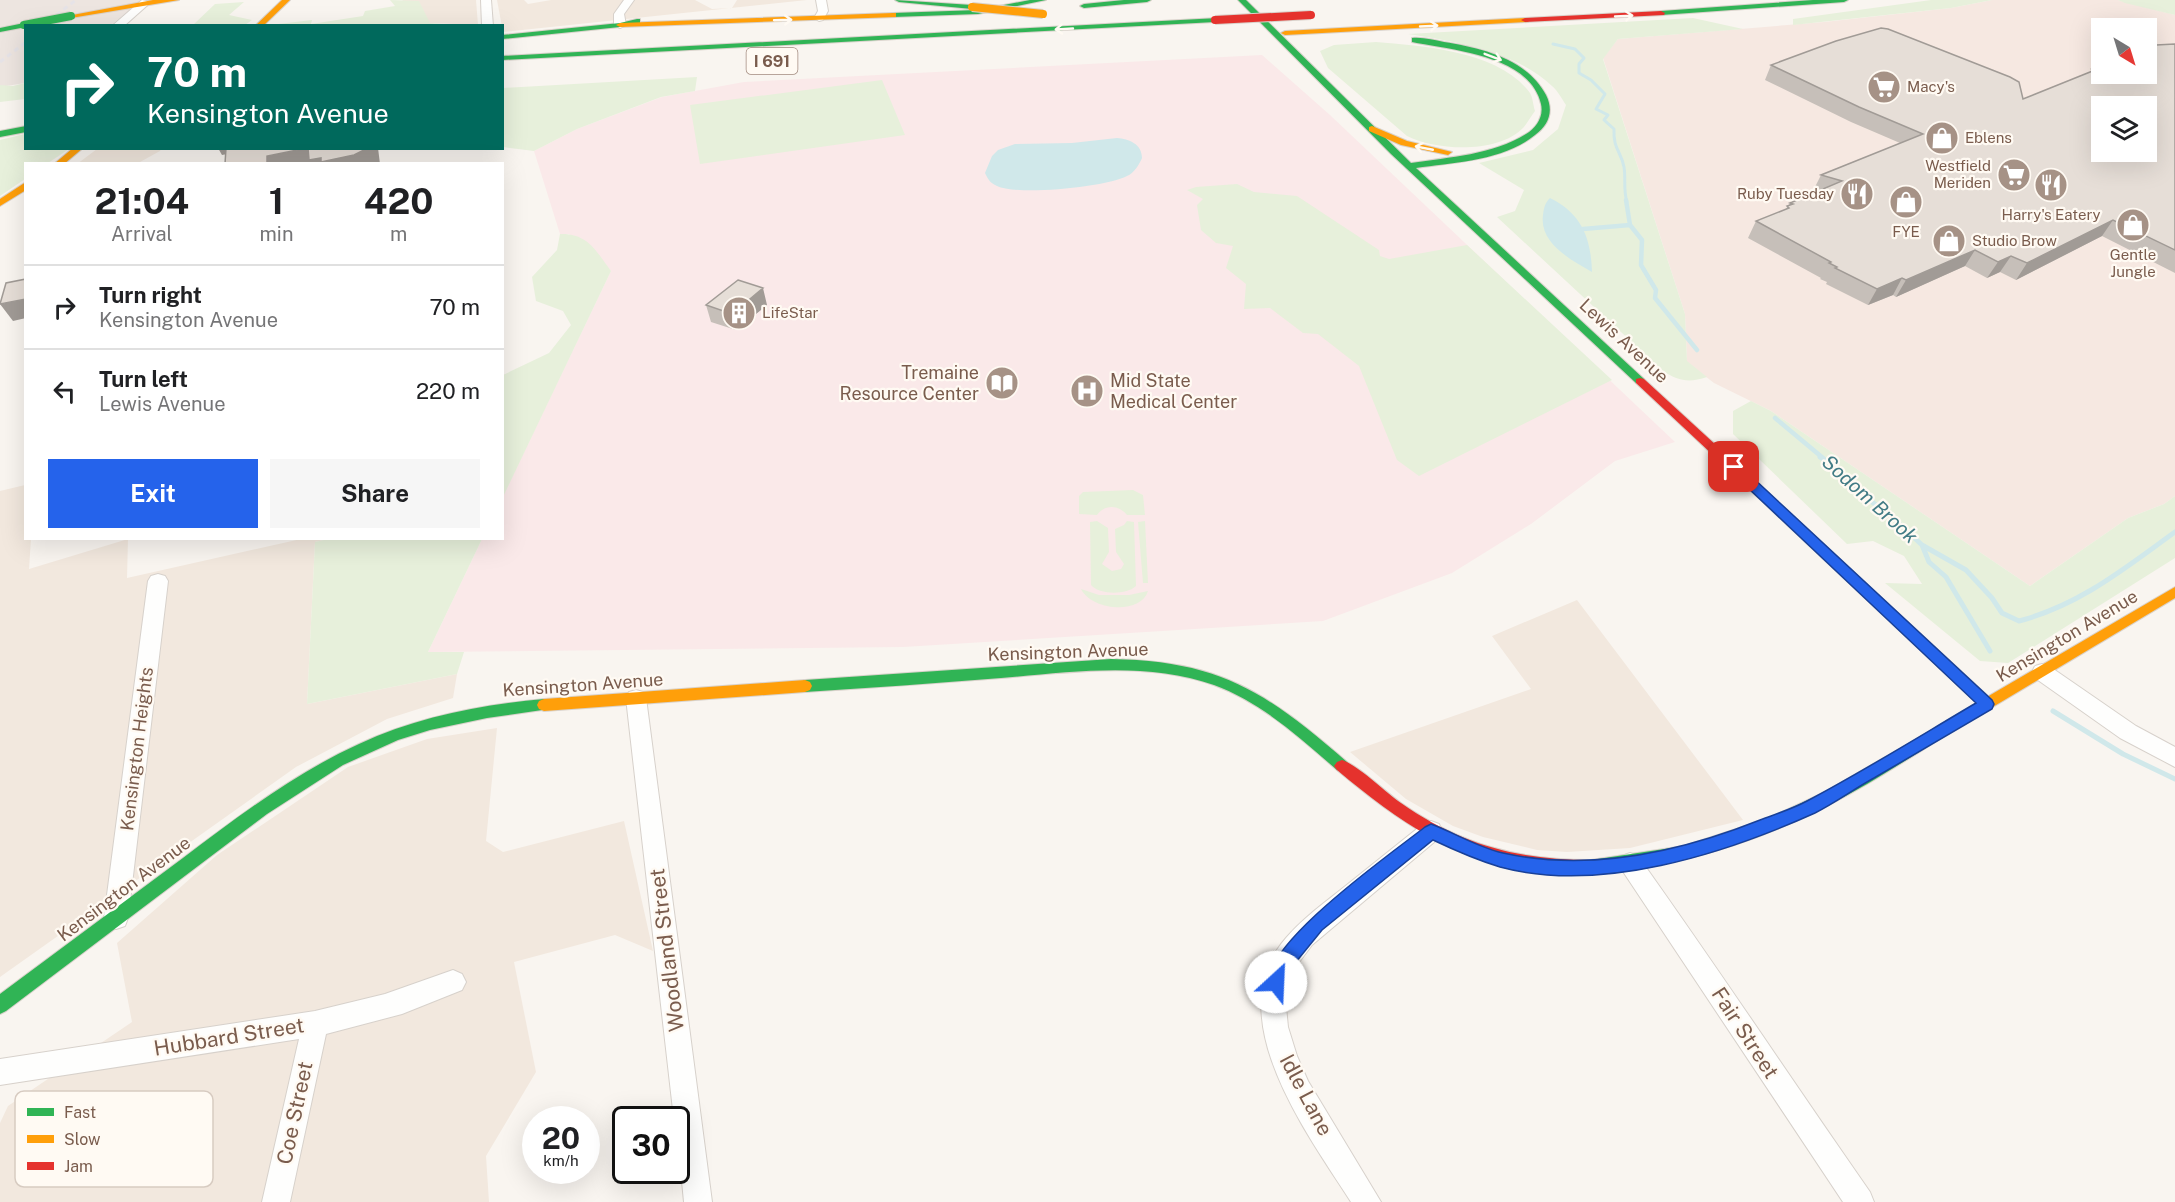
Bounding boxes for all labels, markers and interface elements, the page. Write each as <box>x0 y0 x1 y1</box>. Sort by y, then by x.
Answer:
one-way arrow <box>1614 10 1634 21</box>
one-way arrow <box>773 14 793 25</box>
north arrow <box>2091 18 2157 84</box>
map controls <box>2091 18 2157 162</box>
one-way arrow <box>1419 21 1439 32</box>
one-way arrow <box>1055 23 1075 34</box>
text: 70 m <box>147 47 247 96</box>
icon: right <box>48 48 126 126</box>
road number: I 691 <box>746 48 798 74</box>
one-way arrow <box>1484 53 1502 64</box>
supermarket icon: Macy's <box>1866 69 1902 105</box>
place label: Macy's <box>1907 78 1955 95</box>
button: layers <box>2091 96 2157 162</box>
text: Kensington Avenue <box>147 97 389 129</box>
shop icon: Eblens <box>1924 120 1960 156</box>
place label: Eblens <box>1965 129 2012 146</box>
one-way arrow <box>1415 142 1435 153</box>
place label: Westfield Meriden <box>1925 157 1991 191</box>
supermarket icon: Westfield Meriden <box>1996 157 2032 193</box>
restaurant icon: Harry's Eatery <box>2033 167 2069 203</box>
restaurant icon: Ruby Tuesday <box>1839 176 1875 212</box>
text: 21:04 <box>94 180 189 222</box>
text: 1 <box>269 180 284 222</box>
text: 420 <box>364 180 434 222</box>
shop icon: FYE <box>1888 184 1924 220</box>
place label: Ruby Tuesday <box>1737 185 1834 202</box>
place label: Harry's Eatery <box>2001 206 2101 223</box>
shop icon: Gentle Jungle <box>2115 207 2151 243</box>
text: Arrival <box>111 222 173 246</box>
text: min <box>260 222 293 246</box>
text: m <box>390 222 407 246</box>
place label: FYE <box>1892 223 1920 240</box>
shop icon: Studio Brow <box>1931 223 1967 259</box>
place label: Studio Brow <box>1972 232 2057 249</box>
place label: Gentle Jungle <box>2110 246 2156 280</box>
text: Turn right <box>99 282 202 308</box>
icon: right <box>48 291 81 324</box>
text: 70 m <box>429 294 480 320</box>
street label: Lewis Avenue <box>1576 294 1673 387</box>
building icon: LifeStar <box>721 295 757 331</box>
place label: LifeStar <box>762 304 819 321</box>
text: Kensington Avenue <box>99 308 278 332</box>
place label: Tremaine Resource Center <box>840 362 979 404</box>
library icon: Tremaine Resource Center <box>984 365 1020 401</box>
text: Turn left <box>99 366 188 392</box>
place label: Mid State Medical Center <box>1110 370 1237 412</box>
hospital icon: Mid State Medical Center <box>1069 373 1105 409</box>
icon: left <box>48 375 81 408</box>
text: 220 m <box>416 378 480 404</box>
text: Lewis Avenue <box>99 392 226 416</box>
pin <box>1708 441 1759 492</box>
icon: arrive <box>1717 450 1750 483</box>
water label: Sodom Brook <box>1817 450 1923 548</box>
button: Exit <box>48 459 258 528</box>
button: Share <box>270 459 480 528</box>
street label: Kensington Avenue <box>1992 585 2141 686</box>
street label: Kensington Avenue <box>987 638 1149 665</box>
street label: Kensington Heights <box>116 666 157 832</box>
street label: Kensington Avenue <box>502 668 664 701</box>
street label: Kensington Avenue <box>53 832 194 945</box>
street label: Woodland Street <box>644 867 689 1033</box>
position arrow <box>1244 950 1308 1014</box>
street label: Fair Street <box>1707 982 1784 1083</box>
street label: Hubbard Street <box>152 1012 306 1061</box>
street label: Idle Lane <box>1275 1050 1338 1140</box>
street label: Coe Street <box>271 1059 318 1167</box>
legend <box>15 1091 213 1187</box>
text: Fast <box>64 1103 96 1122</box>
speed limit sign: 30 <box>612 1106 690 1184</box>
text: 20 <box>542 1120 580 1156</box>
text: Slow <box>64 1130 101 1149</box>
text: km/h <box>543 1152 579 1169</box>
text: Jam <box>64 1157 93 1176</box>

